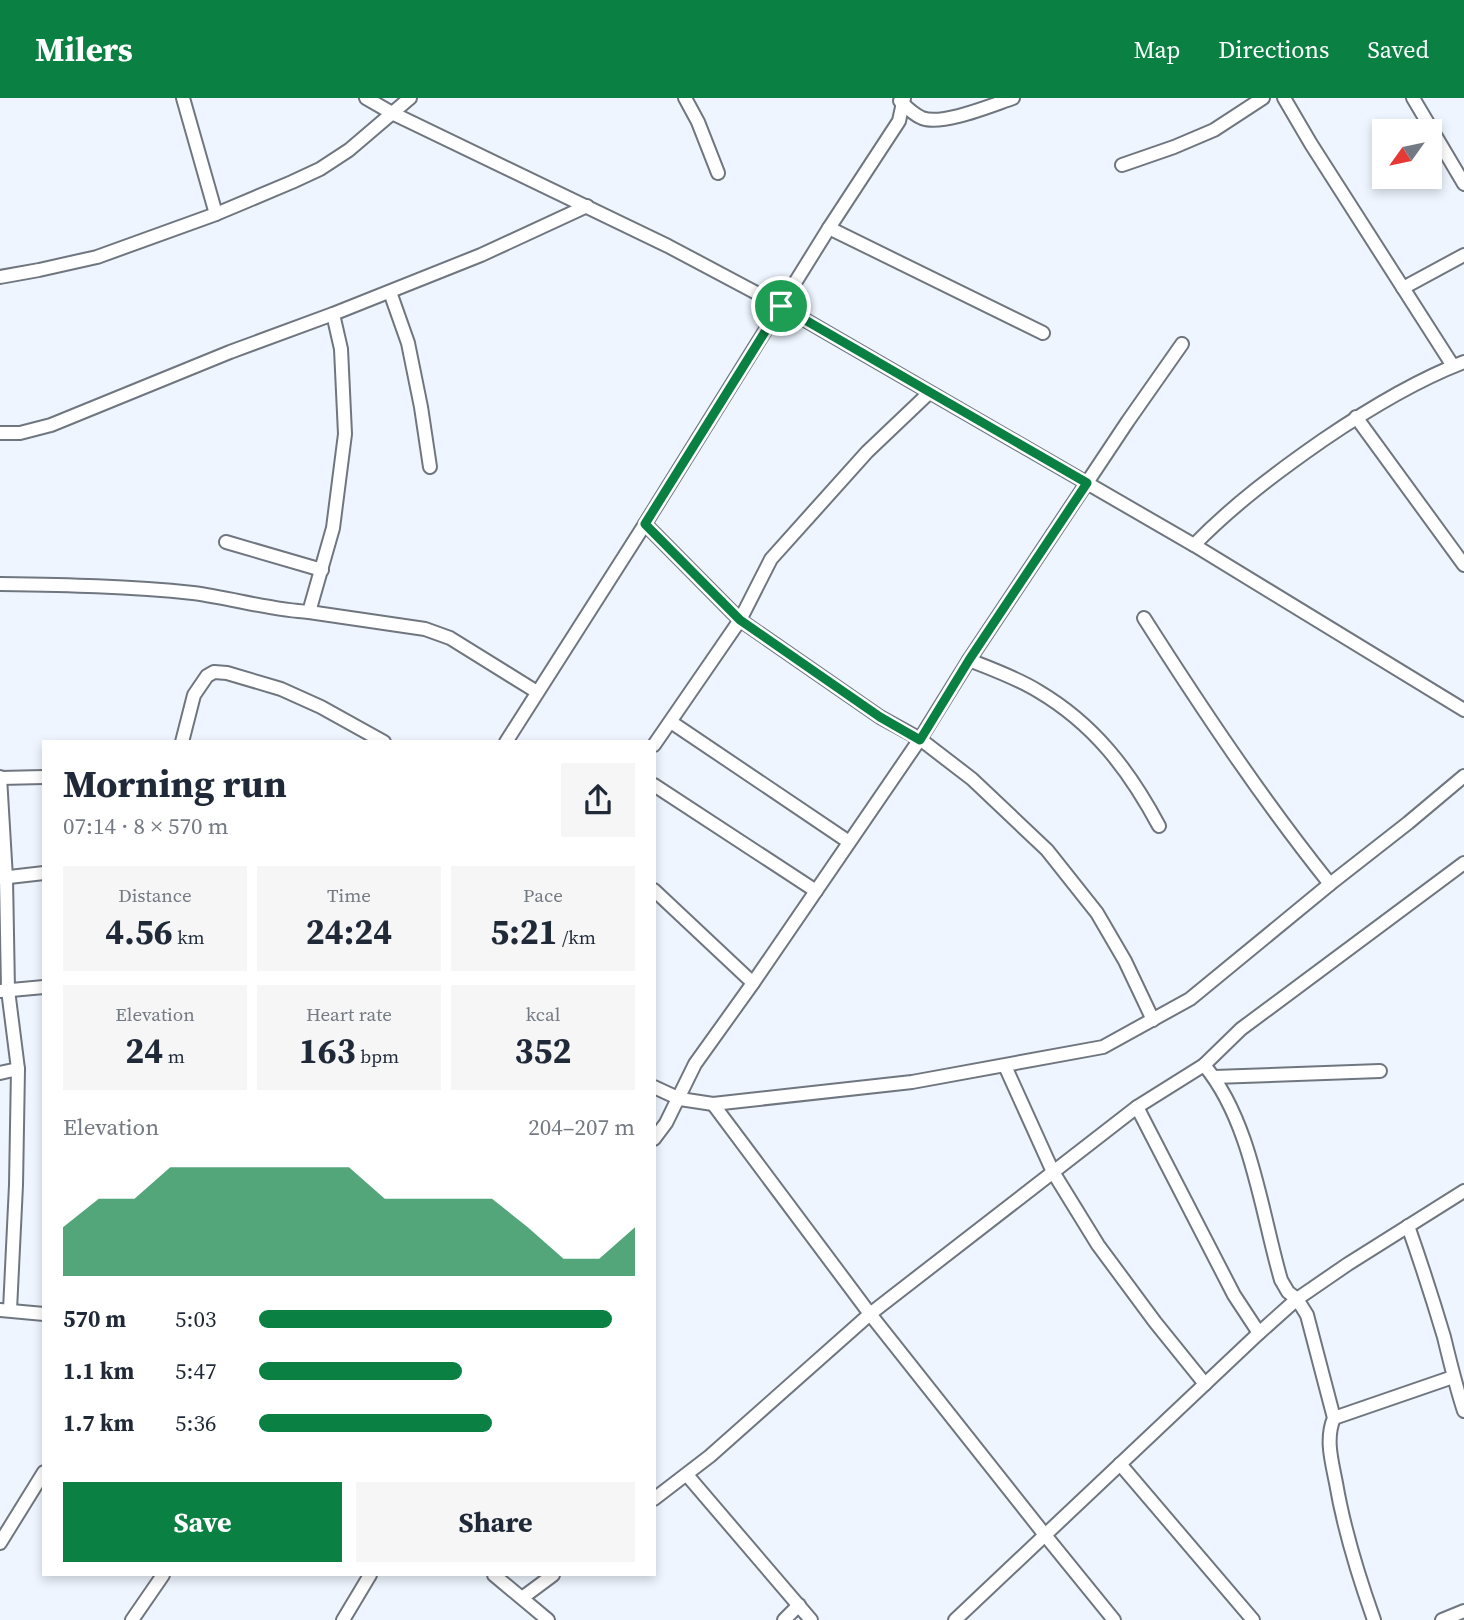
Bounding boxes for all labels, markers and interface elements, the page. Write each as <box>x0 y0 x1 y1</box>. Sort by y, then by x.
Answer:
text: Milers <box>35 27 133 72</box>
text: Map <box>1133 33 1180 66</box>
text: Directions <box>1218 33 1329 66</box>
text: Saved <box>1367 33 1429 66</box>
north arrow <box>1372 119 1442 189</box>
map controls <box>1372 119 1442 189</box>
pin <box>751 276 811 336</box>
icon: arrive <box>762 287 800 325</box>
text: Morning run <box>63 758 287 810</box>
button: share <box>561 763 635 837</box>
text: 07:14 · 8 × 570 m <box>63 810 229 842</box>
text: Distance <box>118 882 192 908</box>
text: Time <box>327 882 371 908</box>
text: Pace <box>523 882 563 908</box>
text: 4.56 <box>105 908 173 956</box>
text: 24:24 <box>306 908 392 956</box>
text: 5:21 <box>490 908 558 956</box>
text: km <box>173 924 205 950</box>
text: /km <box>558 924 596 950</box>
text: Elevation <box>115 1001 195 1027</box>
text: Heart rate <box>306 1001 392 1027</box>
text: kcal <box>526 1001 560 1027</box>
text: 24 <box>125 1027 163 1075</box>
text: 163 <box>299 1027 356 1075</box>
text: 352 <box>515 1027 571 1075</box>
text: m <box>163 1043 185 1069</box>
text: bpm <box>356 1043 399 1069</box>
text: Elevation <box>63 1111 159 1143</box>
text: 204–207 m <box>528 1111 635 1143</box>
text: 570 m <box>63 1303 126 1335</box>
text: 5:03 <box>175 1303 216 1335</box>
text: 1.1 km <box>63 1355 134 1387</box>
text: 5:47 <box>175 1355 216 1387</box>
text: 1.7 km <box>63 1407 134 1439</box>
text: 5:36 <box>175 1407 216 1439</box>
button: Save <box>63 1482 342 1562</box>
button: Share <box>356 1482 635 1562</box>

